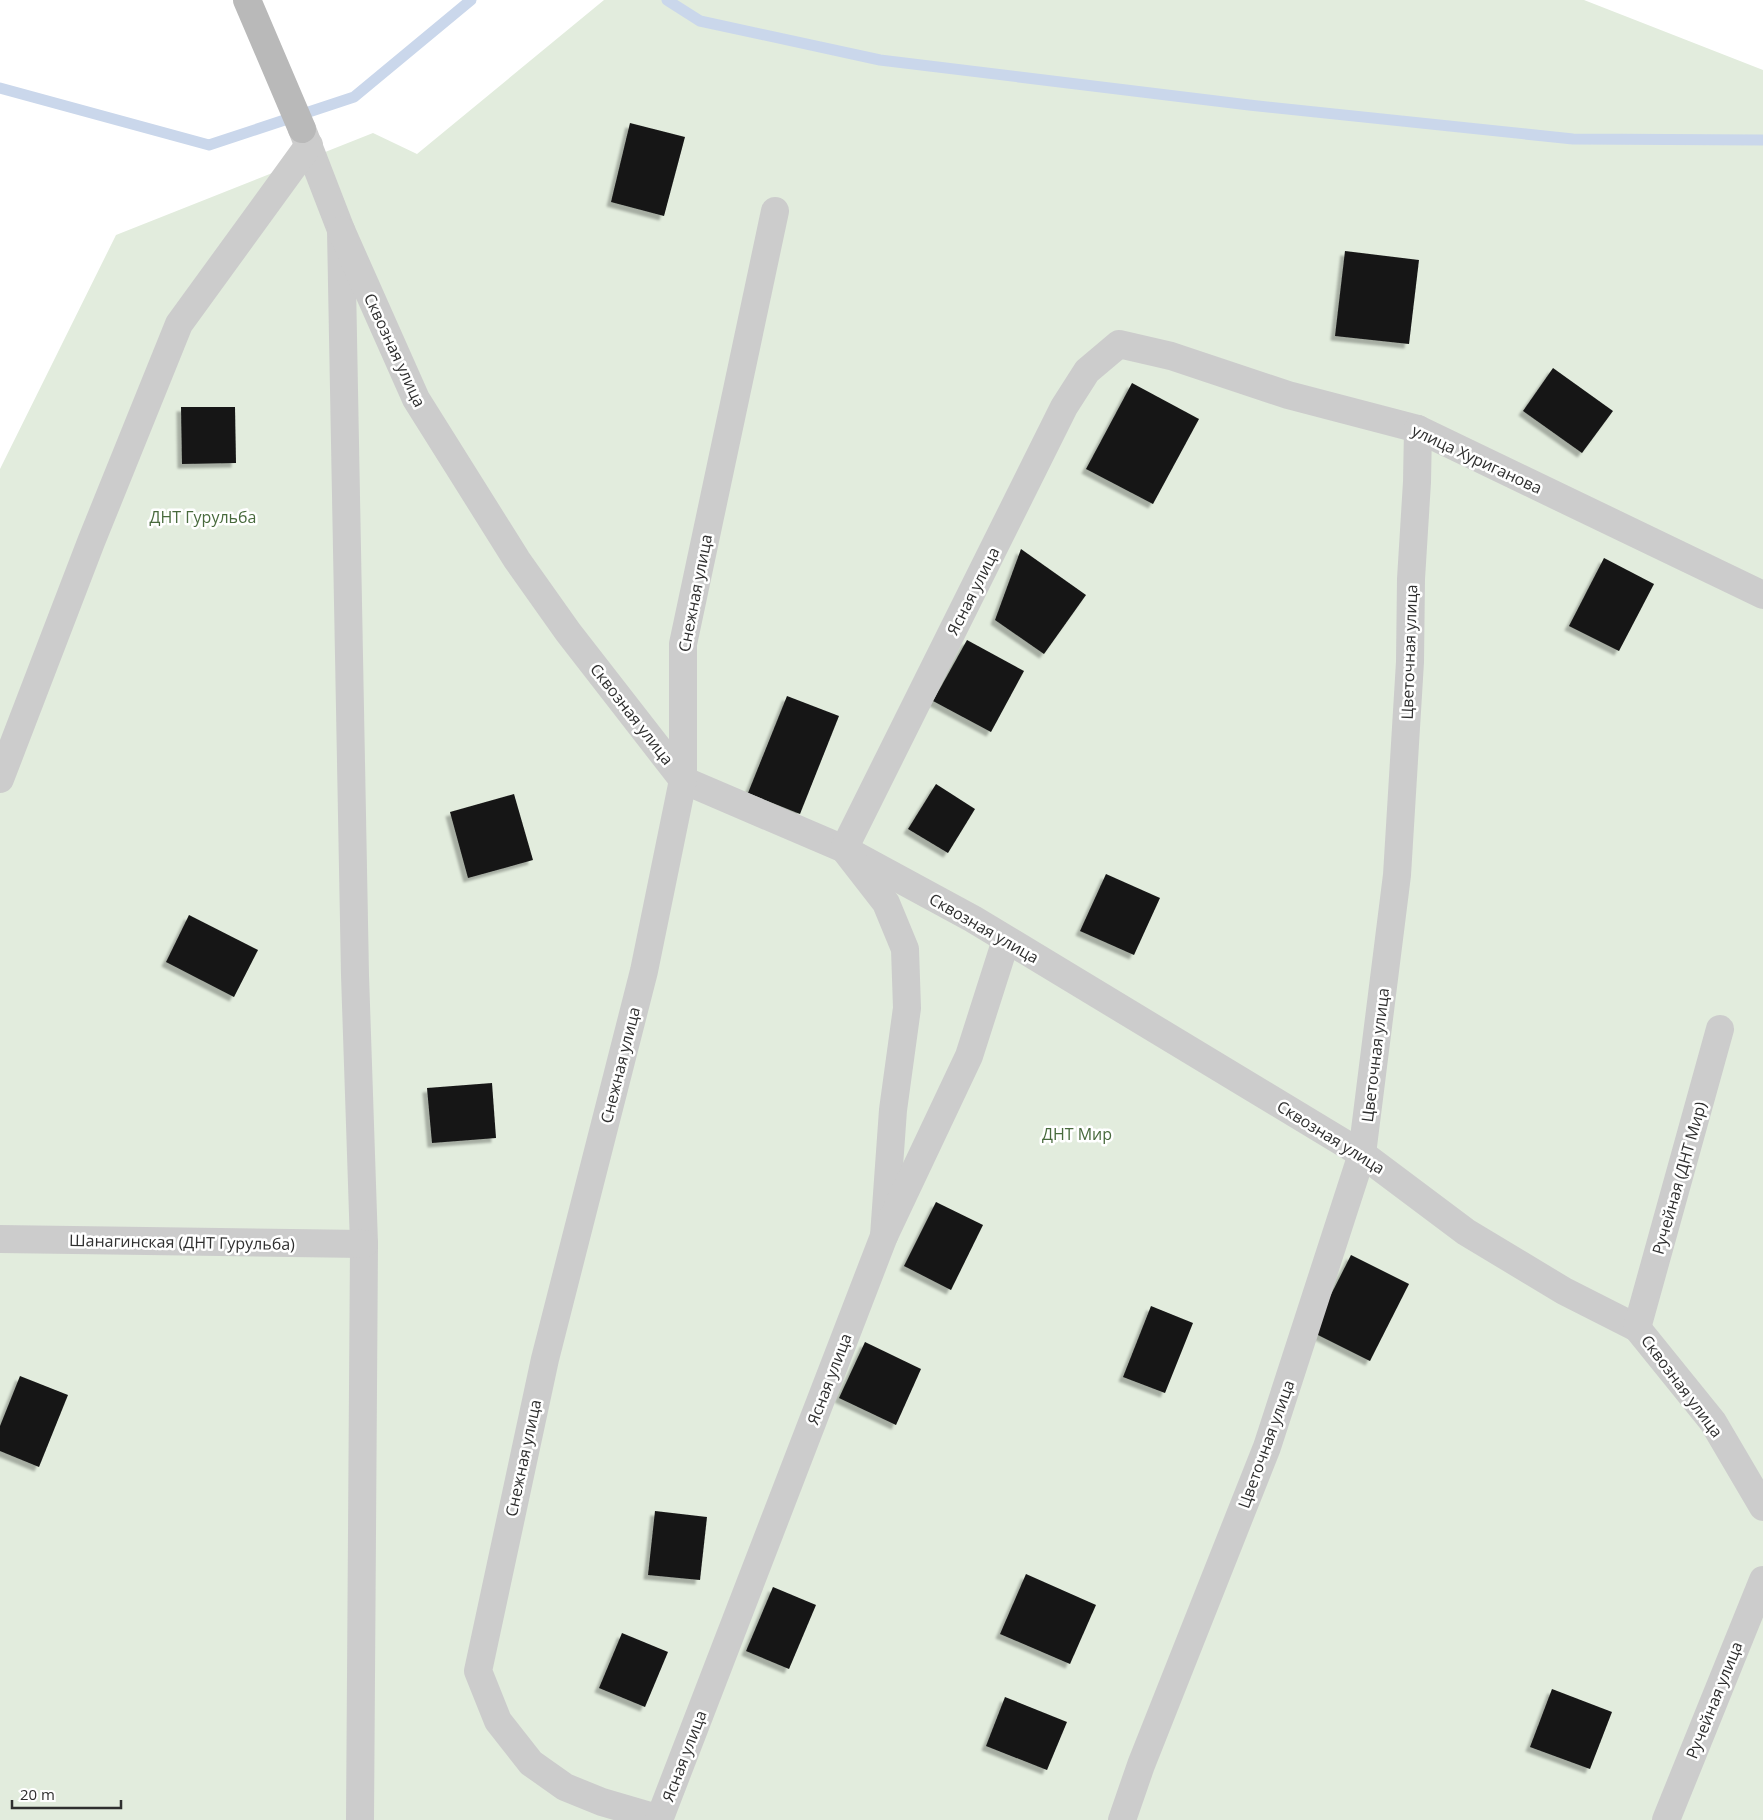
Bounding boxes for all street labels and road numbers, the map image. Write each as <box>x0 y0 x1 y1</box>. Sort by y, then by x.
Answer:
street label: Сквозная улица <box>359 290 431 410</box>
street label: улица Хуриганова <box>1408 419 1546 499</box>
street label: Снежная улица <box>673 532 717 654</box>
street label: Ясная улица <box>941 543 1005 639</box>
street label: Цветочная улица <box>1396 584 1422 720</box>
street label: Сквозная улица <box>585 659 679 769</box>
street label: Сквозная улица <box>925 888 1043 968</box>
street label: Цветочная улица <box>1356 987 1394 1123</box>
street label: Снежная улица <box>595 1004 645 1126</box>
street label: Сквозная улица <box>1273 1095 1389 1179</box>
street label: Ручейная (ДНТ Мир) <box>1647 1099 1711 1257</box>
street label: Шанагинская (ДНТ Гурульба) <box>69 1229 295 1255</box>
street label: Ясная улица <box>802 1330 856 1428</box>
street label: Сквозная улица <box>1636 1330 1728 1442</box>
street label: Цветочная улица <box>1233 1377 1299 1511</box>
street label: Снежная улица <box>500 1397 546 1519</box>
street label: Ручейная улица <box>1680 1638 1748 1762</box>
street label: Ясная улица <box>657 1707 711 1805</box>

